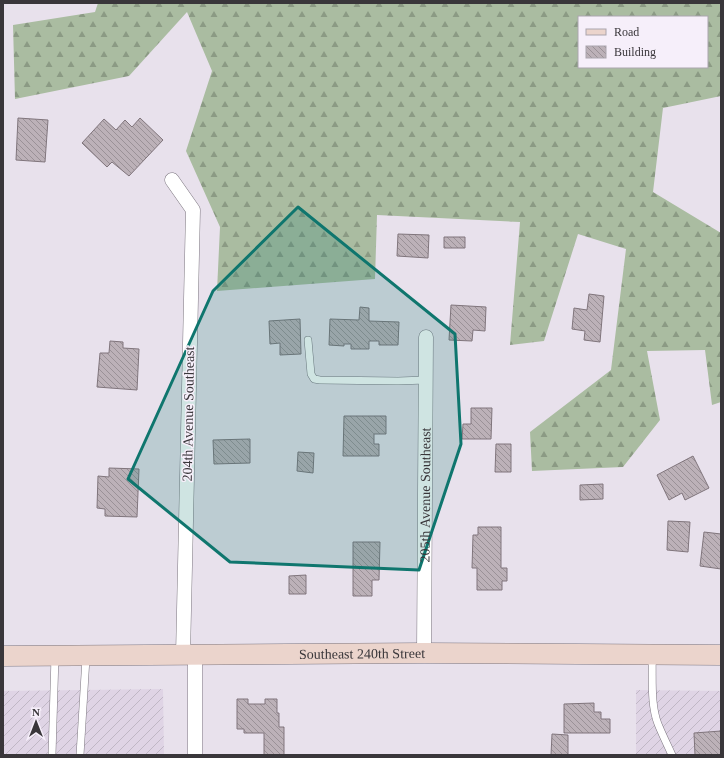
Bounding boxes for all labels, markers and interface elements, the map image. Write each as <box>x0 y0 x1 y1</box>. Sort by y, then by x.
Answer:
legend <box>578 16 708 68</box>
text: Road <box>614 25 639 39</box>
text: Building <box>614 45 656 59</box>
street label: 204th Avenue Southeast <box>180 346 197 482</box>
street label: 205th Avenue Southeast <box>418 427 433 563</box>
street label: Southeast 240th Street <box>299 646 425 662</box>
north arrow <box>16 702 56 742</box>
text: N <box>32 706 40 718</box>

